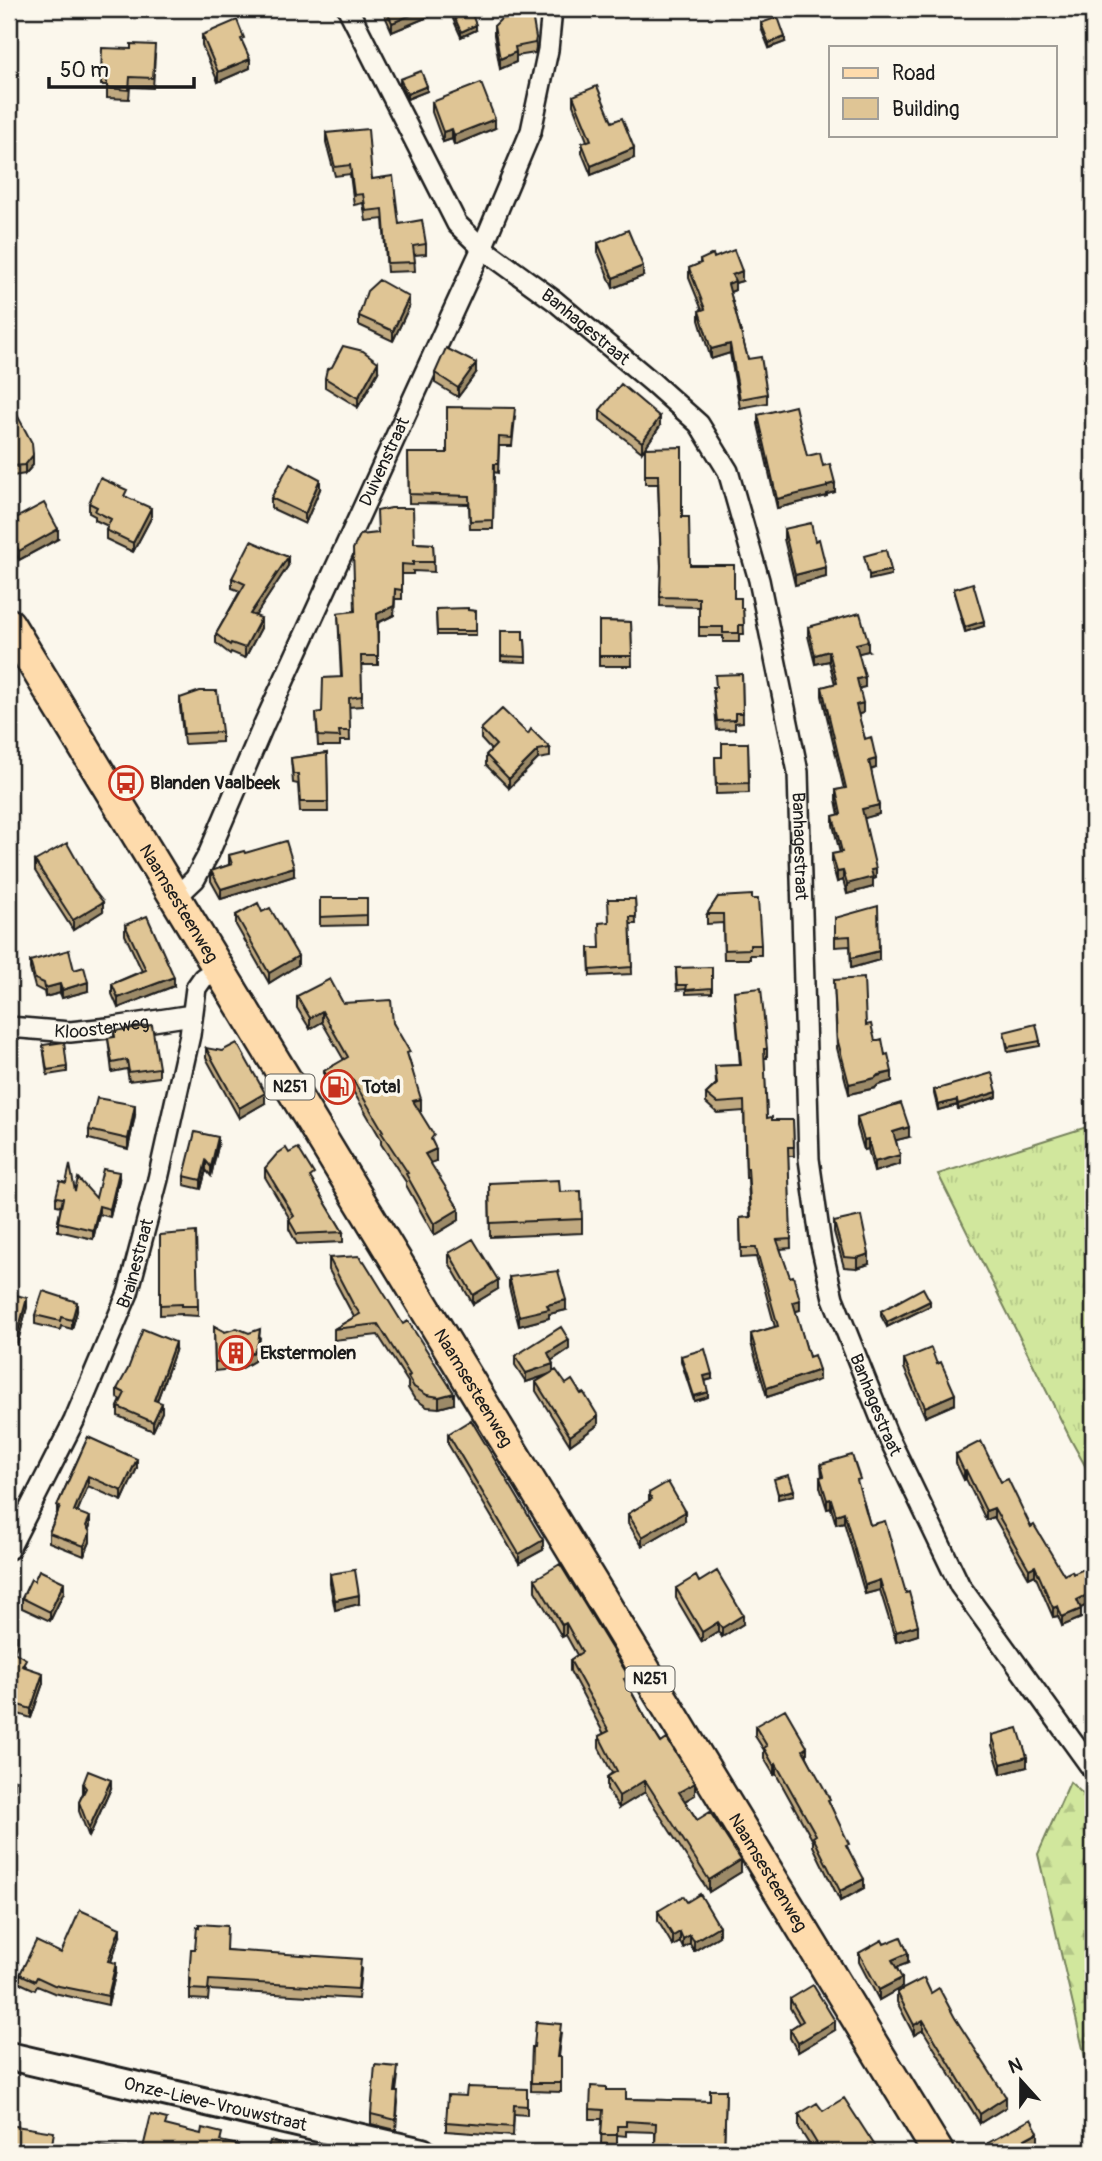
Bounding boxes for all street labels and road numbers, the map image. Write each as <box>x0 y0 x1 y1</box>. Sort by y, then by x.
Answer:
street label: Banhagestraat <box>537 283 635 371</box>
street label: Duivenstraat <box>354 413 415 510</box>
street label: Banhagestraat <box>787 792 813 901</box>
street label: Naamsesteenweg <box>134 840 224 967</box>
street label: Kloosterweg <box>53 1010 150 1044</box>
road number: N251 <box>266 1074 314 1100</box>
street label: Brainestraat <box>111 1215 159 1312</box>
street label: Naamsesteenweg <box>429 1324 518 1451</box>
street label: Banhagestraat <box>845 1350 908 1460</box>
road number: N251 <box>626 1666 674 1692</box>
street label: Naamsesteenweg <box>723 1809 813 1936</box>
street label: Onze-Lieve-Vrouwstraat <box>122 2072 310 2137</box>

